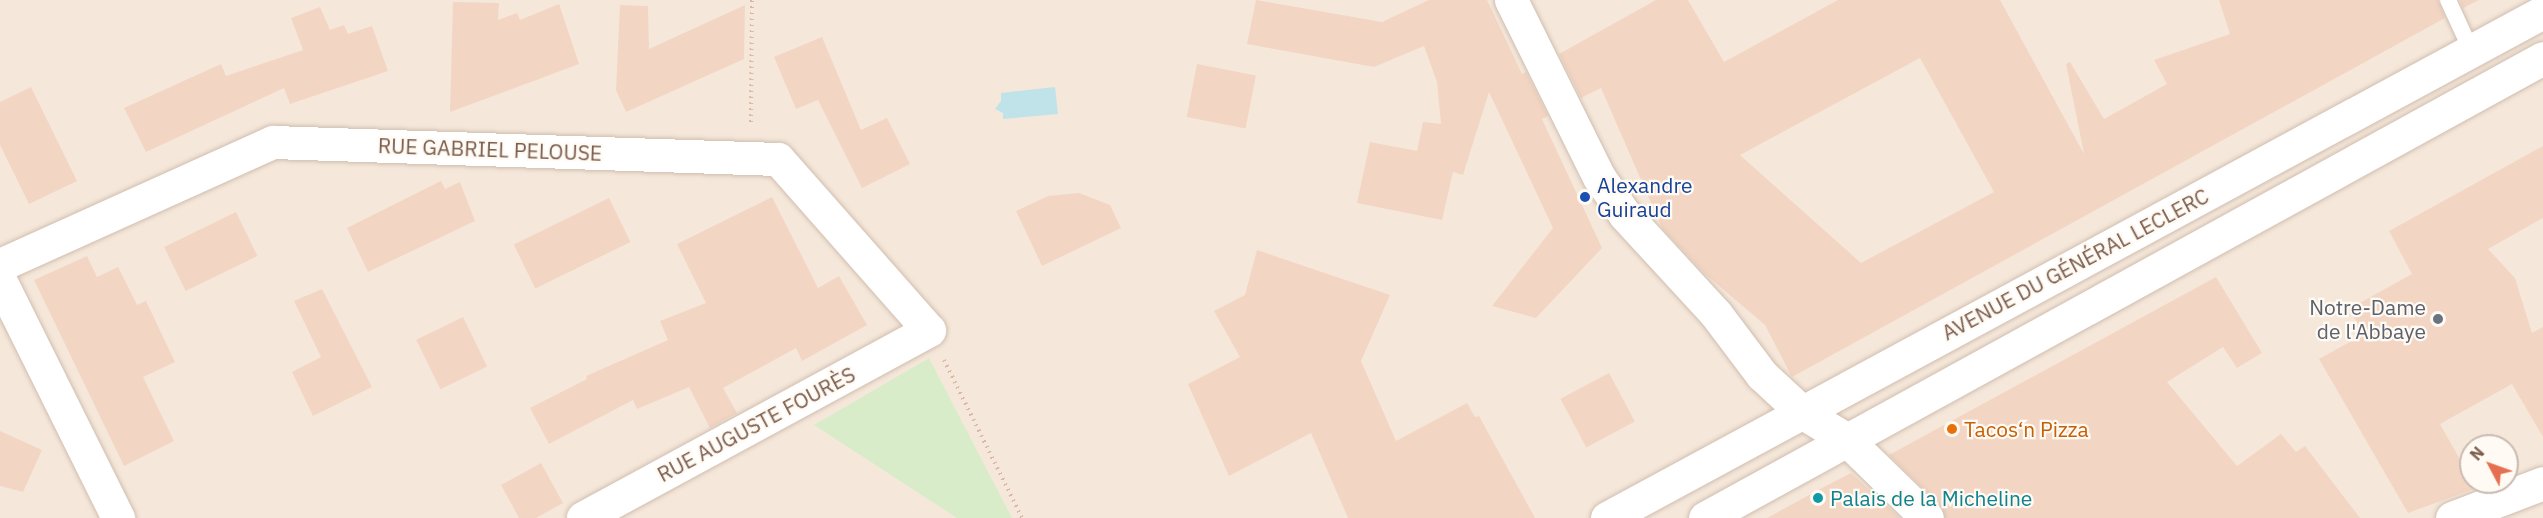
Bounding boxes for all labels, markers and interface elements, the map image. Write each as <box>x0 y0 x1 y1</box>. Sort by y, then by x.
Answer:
street label: RUE GABRIEL PELOUSE <box>377 132 603 166</box>
place label: Alexandre Guiraud <box>1597 172 1693 222</box>
street label: AVENUE DU GÉNÉRAL LECLERC <box>1937 183 2213 345</box>
marker: Alexandre Guiraud <box>1578 190 1592 204</box>
place label: Notre-Dame de l'Abbaye <box>2309 294 2426 344</box>
marker: Notre-Dame de l'Abbaye <box>2431 312 2445 326</box>
street label: RUE AUGUSTE FOURÈS <box>653 361 859 487</box>
place label: Tacos‘n Pizza <box>1964 416 2089 442</box>
marker: Tacos‘n Pizza <box>1945 422 1959 436</box>
north arrow <box>2459 434 2519 494</box>
text: N <box>2466 443 2488 464</box>
place label: Palais de la Micheline <box>1830 485 2032 511</box>
marker: Palais de la Micheline <box>1811 491 1825 505</box>

